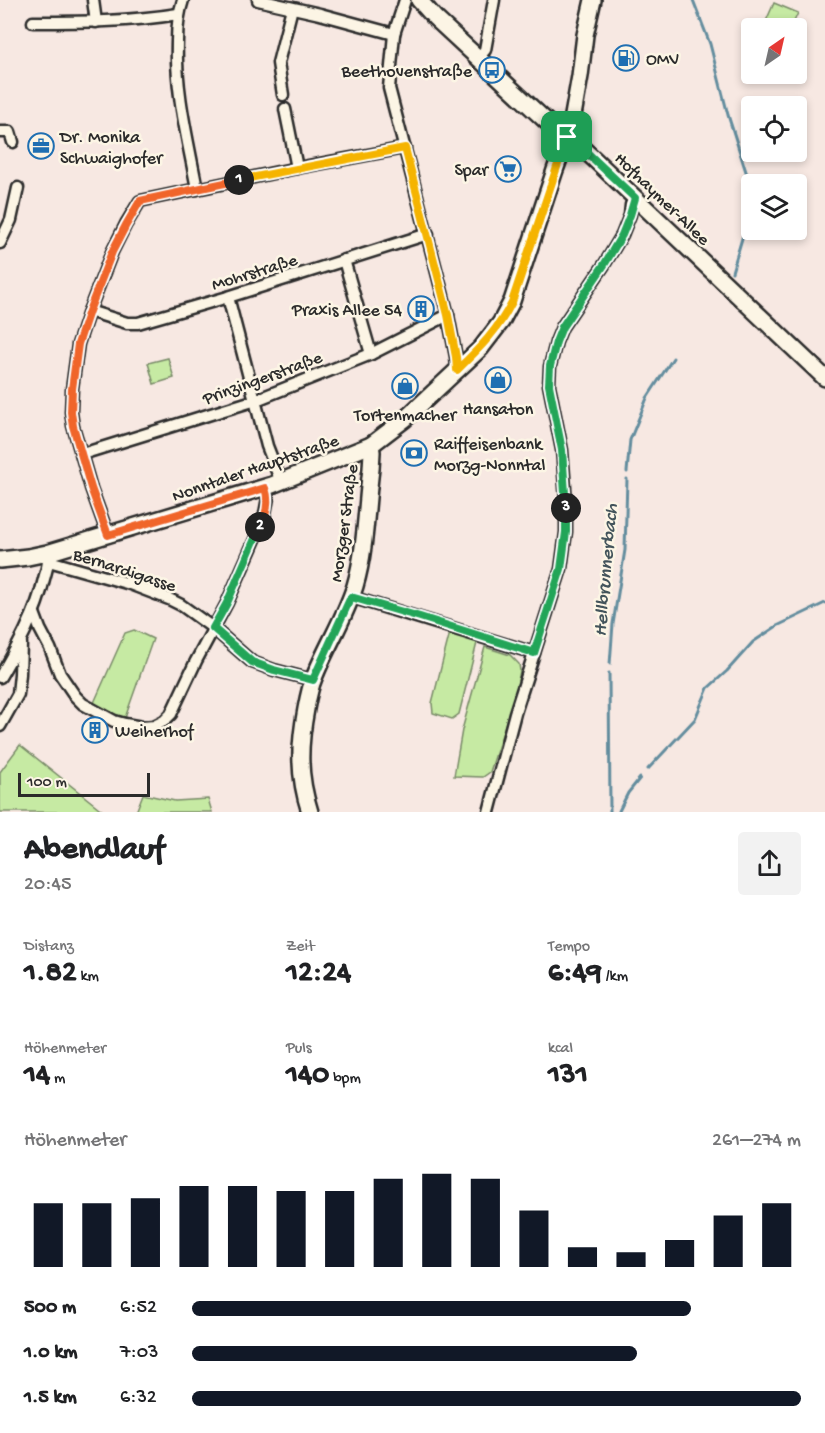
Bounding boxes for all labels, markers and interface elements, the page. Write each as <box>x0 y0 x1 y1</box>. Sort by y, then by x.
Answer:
north arrow <box>741 18 807 84</box>
map controls <box>741 18 807 240</box>
fuel station icon: OMV <box>611 43 641 73</box>
place label: OMV <box>646 50 679 71</box>
bus stop icon: Beethovenstraße <box>477 55 507 85</box>
place label: Beethovenstraße <box>341 62 473 83</box>
button: locate <box>741 96 807 162</box>
pin <box>541 111 592 162</box>
icon: arrive <box>550 120 583 153</box>
place label: Dr. Monika Schwaighofer <box>59 128 164 170</box>
office icon: Dr. Monika Schwaighofer <box>26 131 56 161</box>
street label: Hofhaymer-Allee <box>609 149 714 251</box>
supermarket icon: Spar <box>493 154 523 184</box>
place label: Spar <box>454 161 490 182</box>
pin: 1 <box>224 165 254 195</box>
text: 1 <box>236 170 242 189</box>
button: layers <box>741 174 807 240</box>
street label: Mohrstraße <box>209 250 301 296</box>
building icon: Praxis Allee 54 <box>406 294 436 324</box>
place label: Praxis Allee 54 <box>291 301 402 322</box>
street label: Prinzingerstraße <box>199 348 326 411</box>
shop icon: Hansaton <box>483 365 513 395</box>
shop icon: Tortenmacher <box>390 371 420 401</box>
place label: Hansaton <box>463 400 534 421</box>
place label: Tortenmacher <box>353 406 458 427</box>
street label: Nonntaler Hauptstraße <box>170 431 343 508</box>
place label: Raiffeisenbank Morzg-Nonntal <box>434 435 546 477</box>
bank icon: Raiffeisenbank Morzg-Nonntal <box>399 438 429 468</box>
street label: Morzger Straße <box>327 462 364 584</box>
pin: 3 <box>551 493 581 523</box>
text: 3 <box>562 498 570 517</box>
water label: Hellbrunnerbach <box>590 503 625 638</box>
pin: 2 <box>245 512 275 542</box>
text: 2 <box>256 517 264 536</box>
street label: Bernardigasse <box>69 545 179 598</box>
building icon: Weiherhof <box>80 715 110 745</box>
place label: Weiherhof <box>115 722 195 743</box>
scale bar <box>18 770 150 798</box>
text: 100 m <box>27 774 67 793</box>
text: Abendlauf <box>24 832 164 870</box>
button: share <box>738 832 801 895</box>
text: 20:45 <box>24 874 71 897</box>
text: Distanz <box>24 938 74 957</box>
text: Zeit <box>286 938 315 957</box>
text: Tempo <box>548 938 590 957</box>
text: 1.82 <box>24 957 77 992</box>
text: 12:24 <box>286 957 351 992</box>
text: 6:49 <box>548 957 602 992</box>
text: km <box>77 968 99 987</box>
text: /km <box>602 968 628 987</box>
text: Höhenmeter <box>24 1040 106 1059</box>
text: Puls <box>286 1040 312 1059</box>
text: kcal <box>548 1040 573 1059</box>
text: 14 <box>24 1059 50 1094</box>
text: 140 <box>286 1059 329 1094</box>
text: 131 <box>548 1059 588 1094</box>
text: m <box>50 1070 65 1089</box>
text: bpm <box>329 1070 361 1089</box>
text: Höhenmeter <box>24 1130 126 1153</box>
text: 261–274 m <box>712 1130 801 1153</box>
text: 500 m <box>24 1297 76 1320</box>
text: 6:52 <box>120 1297 157 1320</box>
text: 1.0 km <box>24 1342 78 1365</box>
text: 7:03 <box>120 1342 158 1365</box>
text: 1.5 km <box>24 1387 77 1410</box>
text: 6:32 <box>120 1387 157 1410</box>

